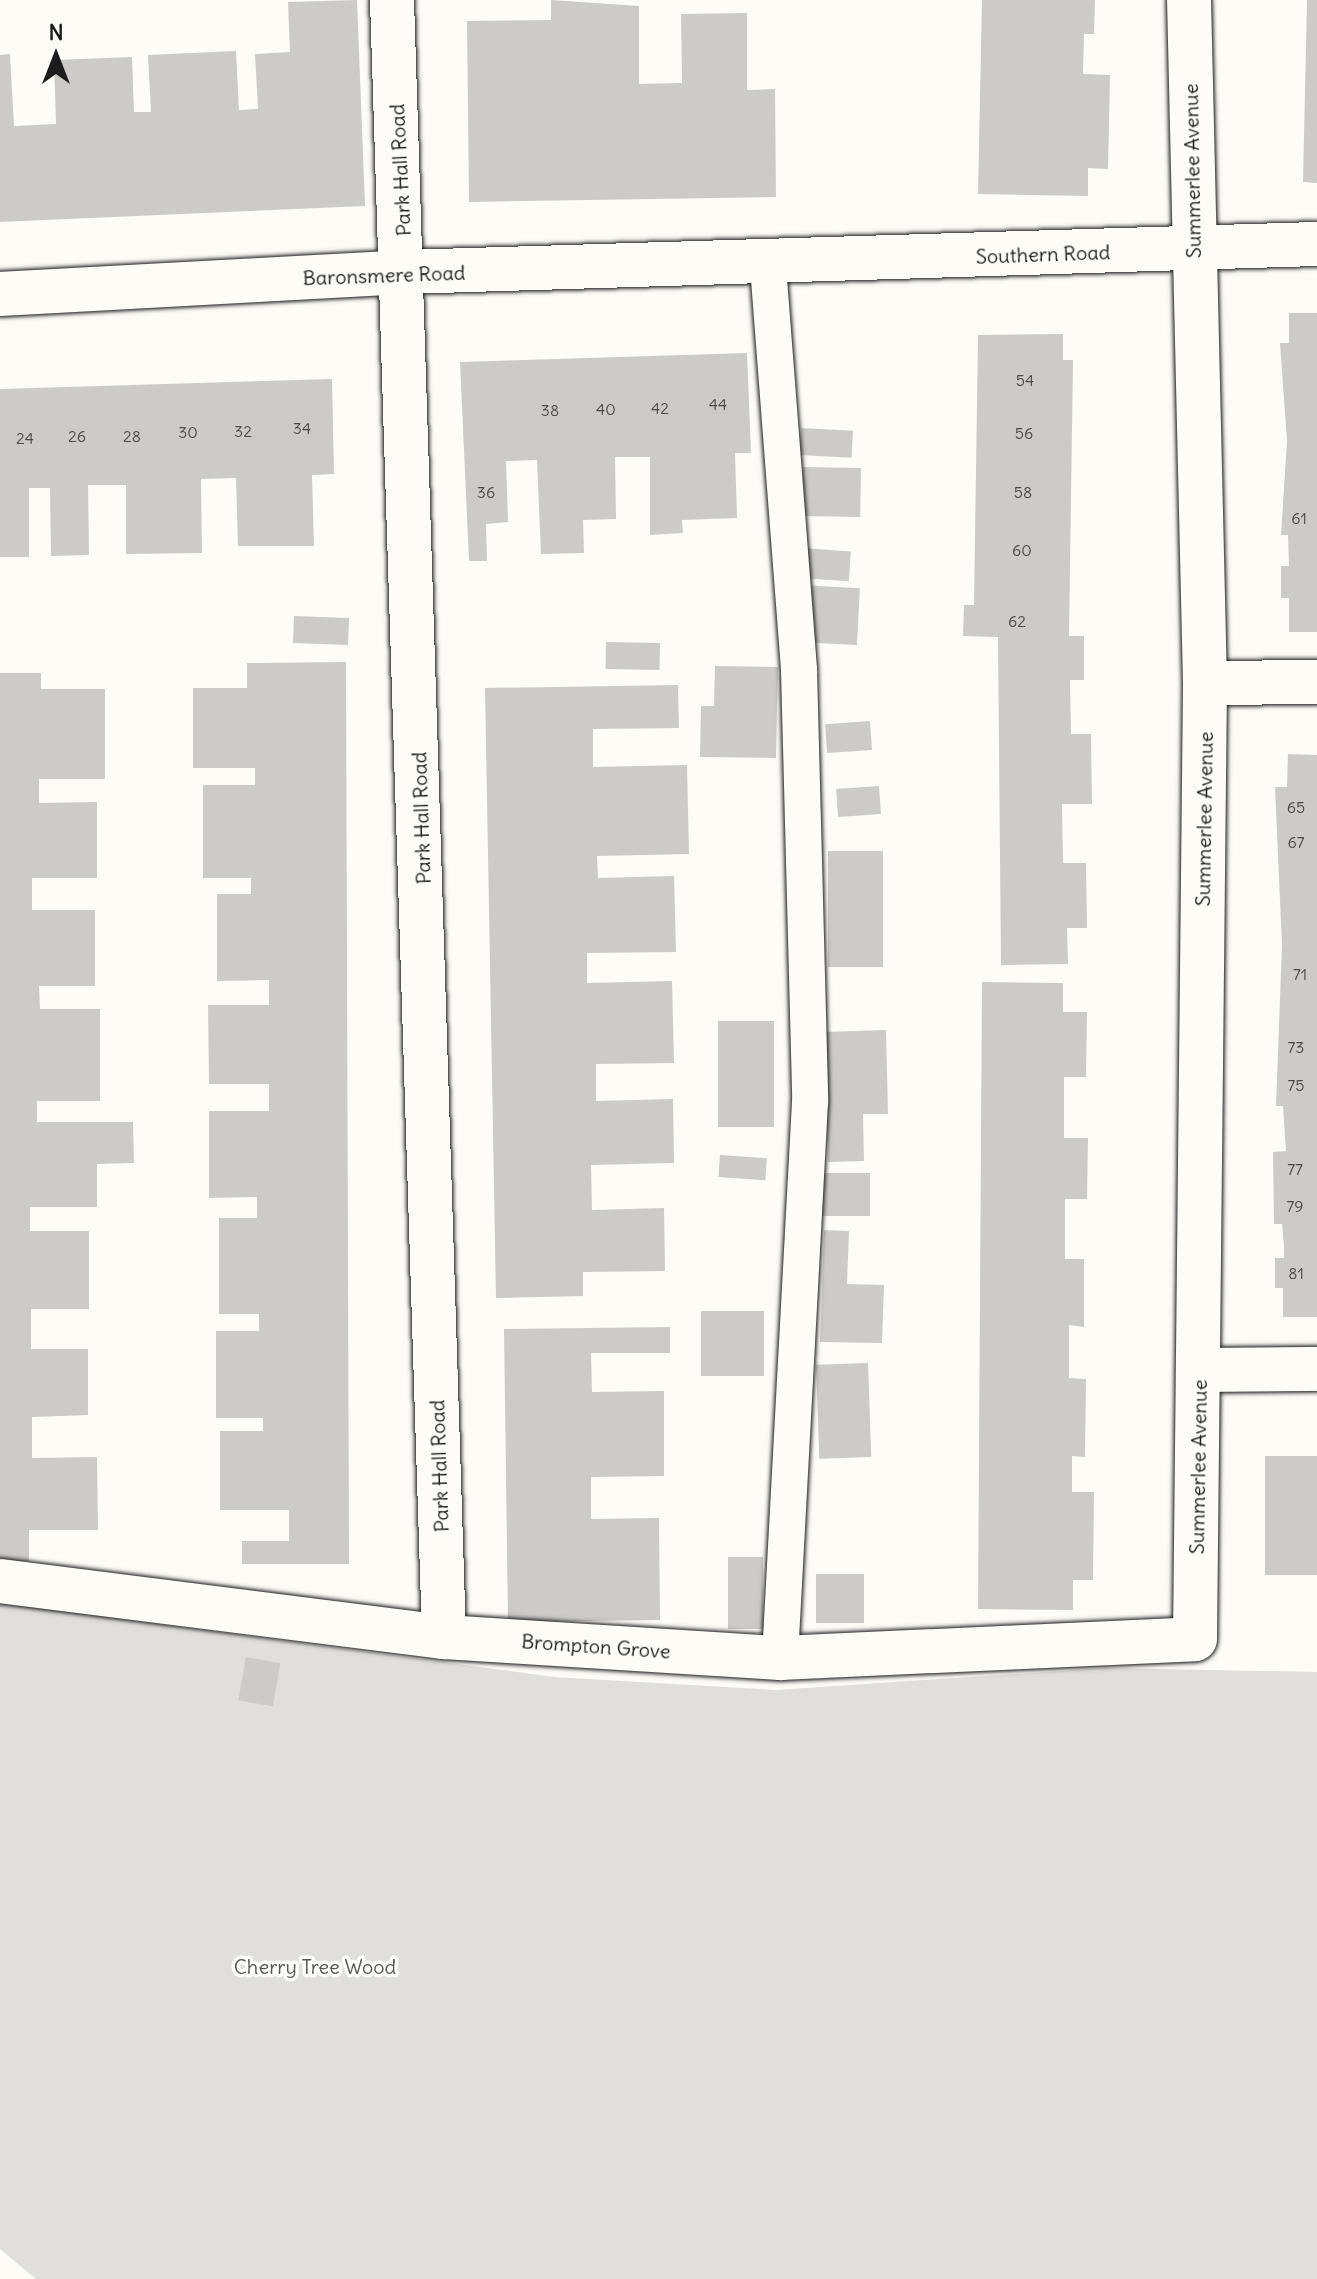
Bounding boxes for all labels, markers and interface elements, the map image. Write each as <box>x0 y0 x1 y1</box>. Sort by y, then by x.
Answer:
north arrow <box>16 16 96 96</box>
text: N <box>48 18 64 46</box>
street label: Summerlee Avenue <box>1178 83 1206 259</box>
street label: Park Hall Road <box>385 103 415 237</box>
street label: Southern Road <box>975 240 1111 268</box>
street label: Baronsmere Road <box>302 260 466 290</box>
house number: 54 <box>1016 370 1034 390</box>
house number: 44 <box>709 394 727 414</box>
house number: 42 <box>651 398 669 418</box>
house number: 40 <box>596 399 616 419</box>
house number: 38 <box>541 400 559 420</box>
house number: 34 <box>293 418 311 438</box>
house number: 32 <box>234 421 252 441</box>
house number: 30 <box>178 422 198 442</box>
house number: 56 <box>1015 423 1033 443</box>
house number: 26 <box>68 426 86 446</box>
house number: 28 <box>123 426 141 446</box>
house number: 24 <box>16 428 34 448</box>
house number: 36 <box>477 482 495 502</box>
house number: 58 <box>1014 482 1032 502</box>
house number: 61 <box>1291 508 1307 528</box>
house number: 60 <box>1012 540 1032 560</box>
house number: 62 <box>1008 611 1026 631</box>
street label: Summerlee Avenue <box>1190 731 1218 907</box>
street label: Park Hall Road <box>407 751 435 885</box>
house number: 65 <box>1287 797 1305 817</box>
house number: 67 <box>1287 832 1305 852</box>
house number: 71 <box>1293 964 1307 984</box>
house number: 73 <box>1288 1037 1304 1057</box>
house number: 75 <box>1287 1075 1305 1095</box>
house number: 77 <box>1287 1159 1303 1179</box>
house number: 79 <box>1286 1196 1304 1216</box>
house number: 81 <box>1288 1263 1304 1283</box>
street label: Summerlee Avenue <box>1184 1379 1212 1555</box>
street label: Park Hall Road <box>425 1399 453 1533</box>
street label: Brompton Grove <box>521 1629 671 1663</box>
park label: Cherry Tree Wood <box>234 1954 396 1978</box>

